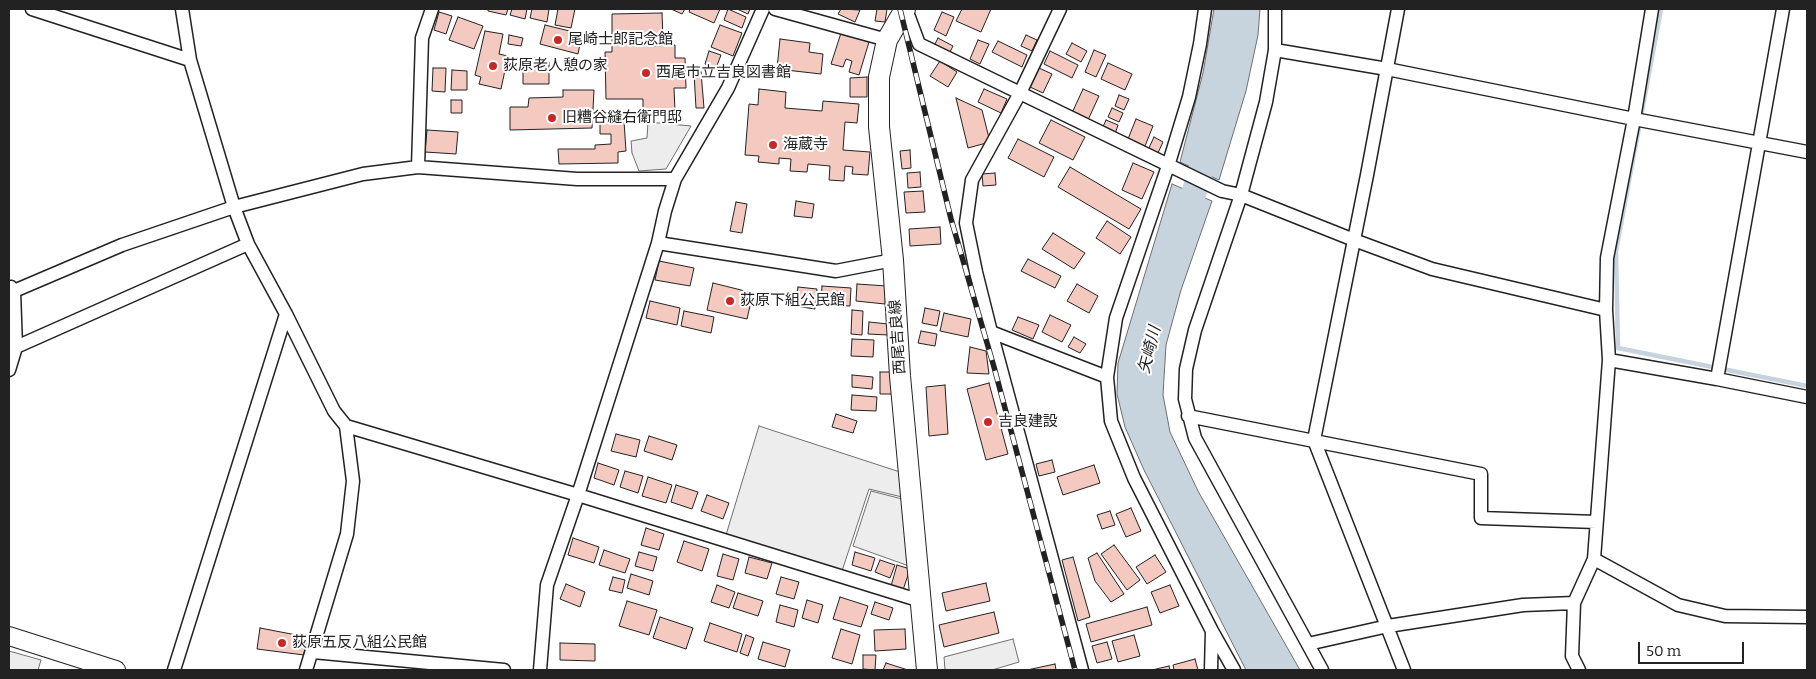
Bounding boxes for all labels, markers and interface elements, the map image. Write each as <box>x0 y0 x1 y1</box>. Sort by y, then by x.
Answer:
place label: 尾崎士郎記念館 <box>568 31 673 49</box>
marker: 尾崎士郎記念館 <box>552 34 564 46</box>
place label: 荻原老人憩の家 <box>503 57 608 75</box>
marker: 荻原老人憩の家 <box>487 60 499 72</box>
place label: 西尾市立吉良図書館 <box>656 64 791 82</box>
marker: 西尾市立吉良図書館 <box>640 67 652 79</box>
place label: 旧糟谷縫右衛門邸 <box>562 109 682 127</box>
marker: 旧糟谷縫右衛門邸 <box>546 112 558 124</box>
place label: 海蔵寺 <box>783 136 828 154</box>
marker: 海蔵寺 <box>767 139 779 151</box>
place label: 荻原下組公民館 <box>740 292 845 310</box>
marker: 荻原下組公民館 <box>724 295 736 307</box>
street label: 西尾吉良線 <box>886 299 910 375</box>
water label: 矢崎川 <box>1135 324 1165 376</box>
place label: 吉良建設 <box>998 413 1058 431</box>
marker: 吉良建設 <box>982 416 994 428</box>
scale bar <box>1641 632 1747 664</box>
place label: 荻原五反八組公民館 <box>292 634 427 652</box>
marker: 荻原五反八組公民館 <box>276 637 288 649</box>
text: 50 m <box>1646 642 1681 660</box>

